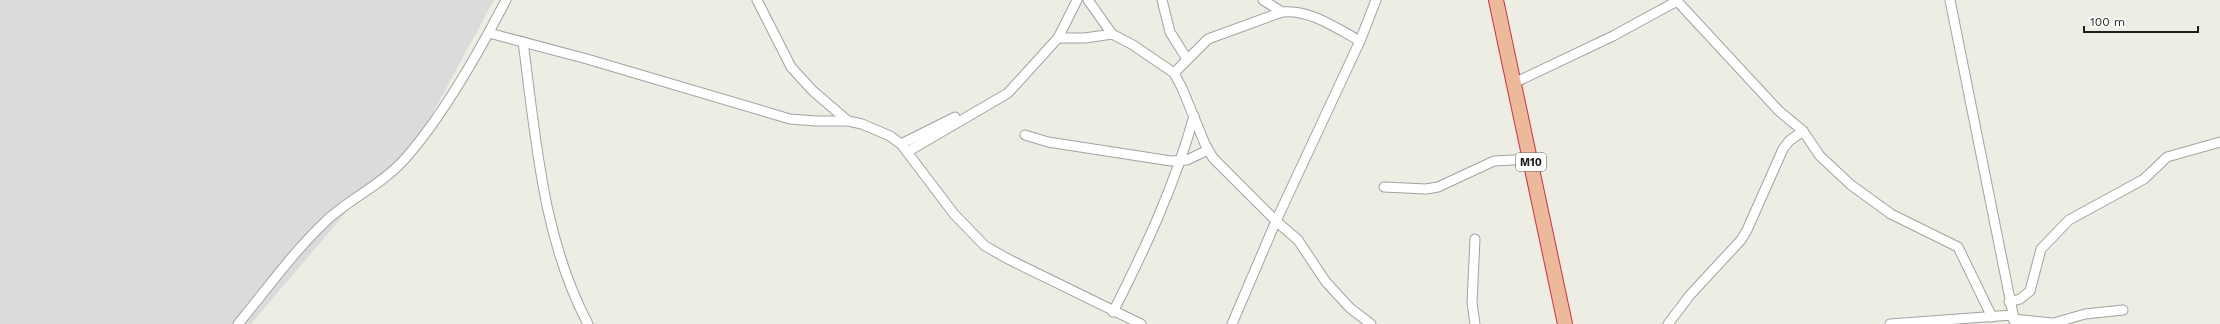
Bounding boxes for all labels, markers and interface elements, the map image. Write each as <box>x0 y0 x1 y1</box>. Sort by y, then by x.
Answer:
scale bar <box>2084 8 2198 34</box>
text: 100 m <box>2090 15 2125 29</box>
road number: M10 <box>1516 153 1546 171</box>

